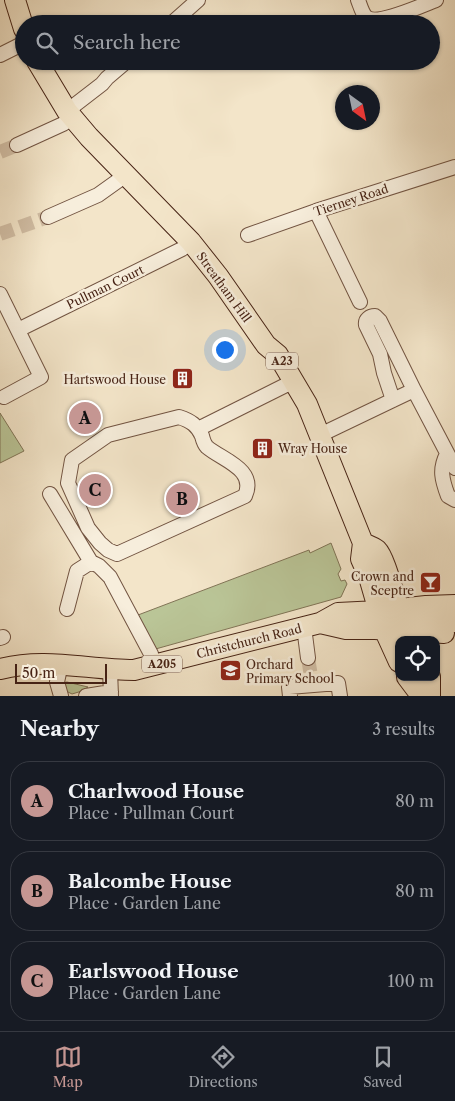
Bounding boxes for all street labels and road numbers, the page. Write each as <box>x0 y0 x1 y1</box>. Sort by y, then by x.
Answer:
street label: Tierney Road <box>312 181 391 219</box>
street label: Streatham Hill <box>194 249 255 325</box>
street label: Pullman Court <box>64 262 147 312</box>
road number: A23 <box>266 352 298 370</box>
street label: Christchurch Road <box>195 621 304 661</box>
road number: A205 <box>142 656 182 672</box>

